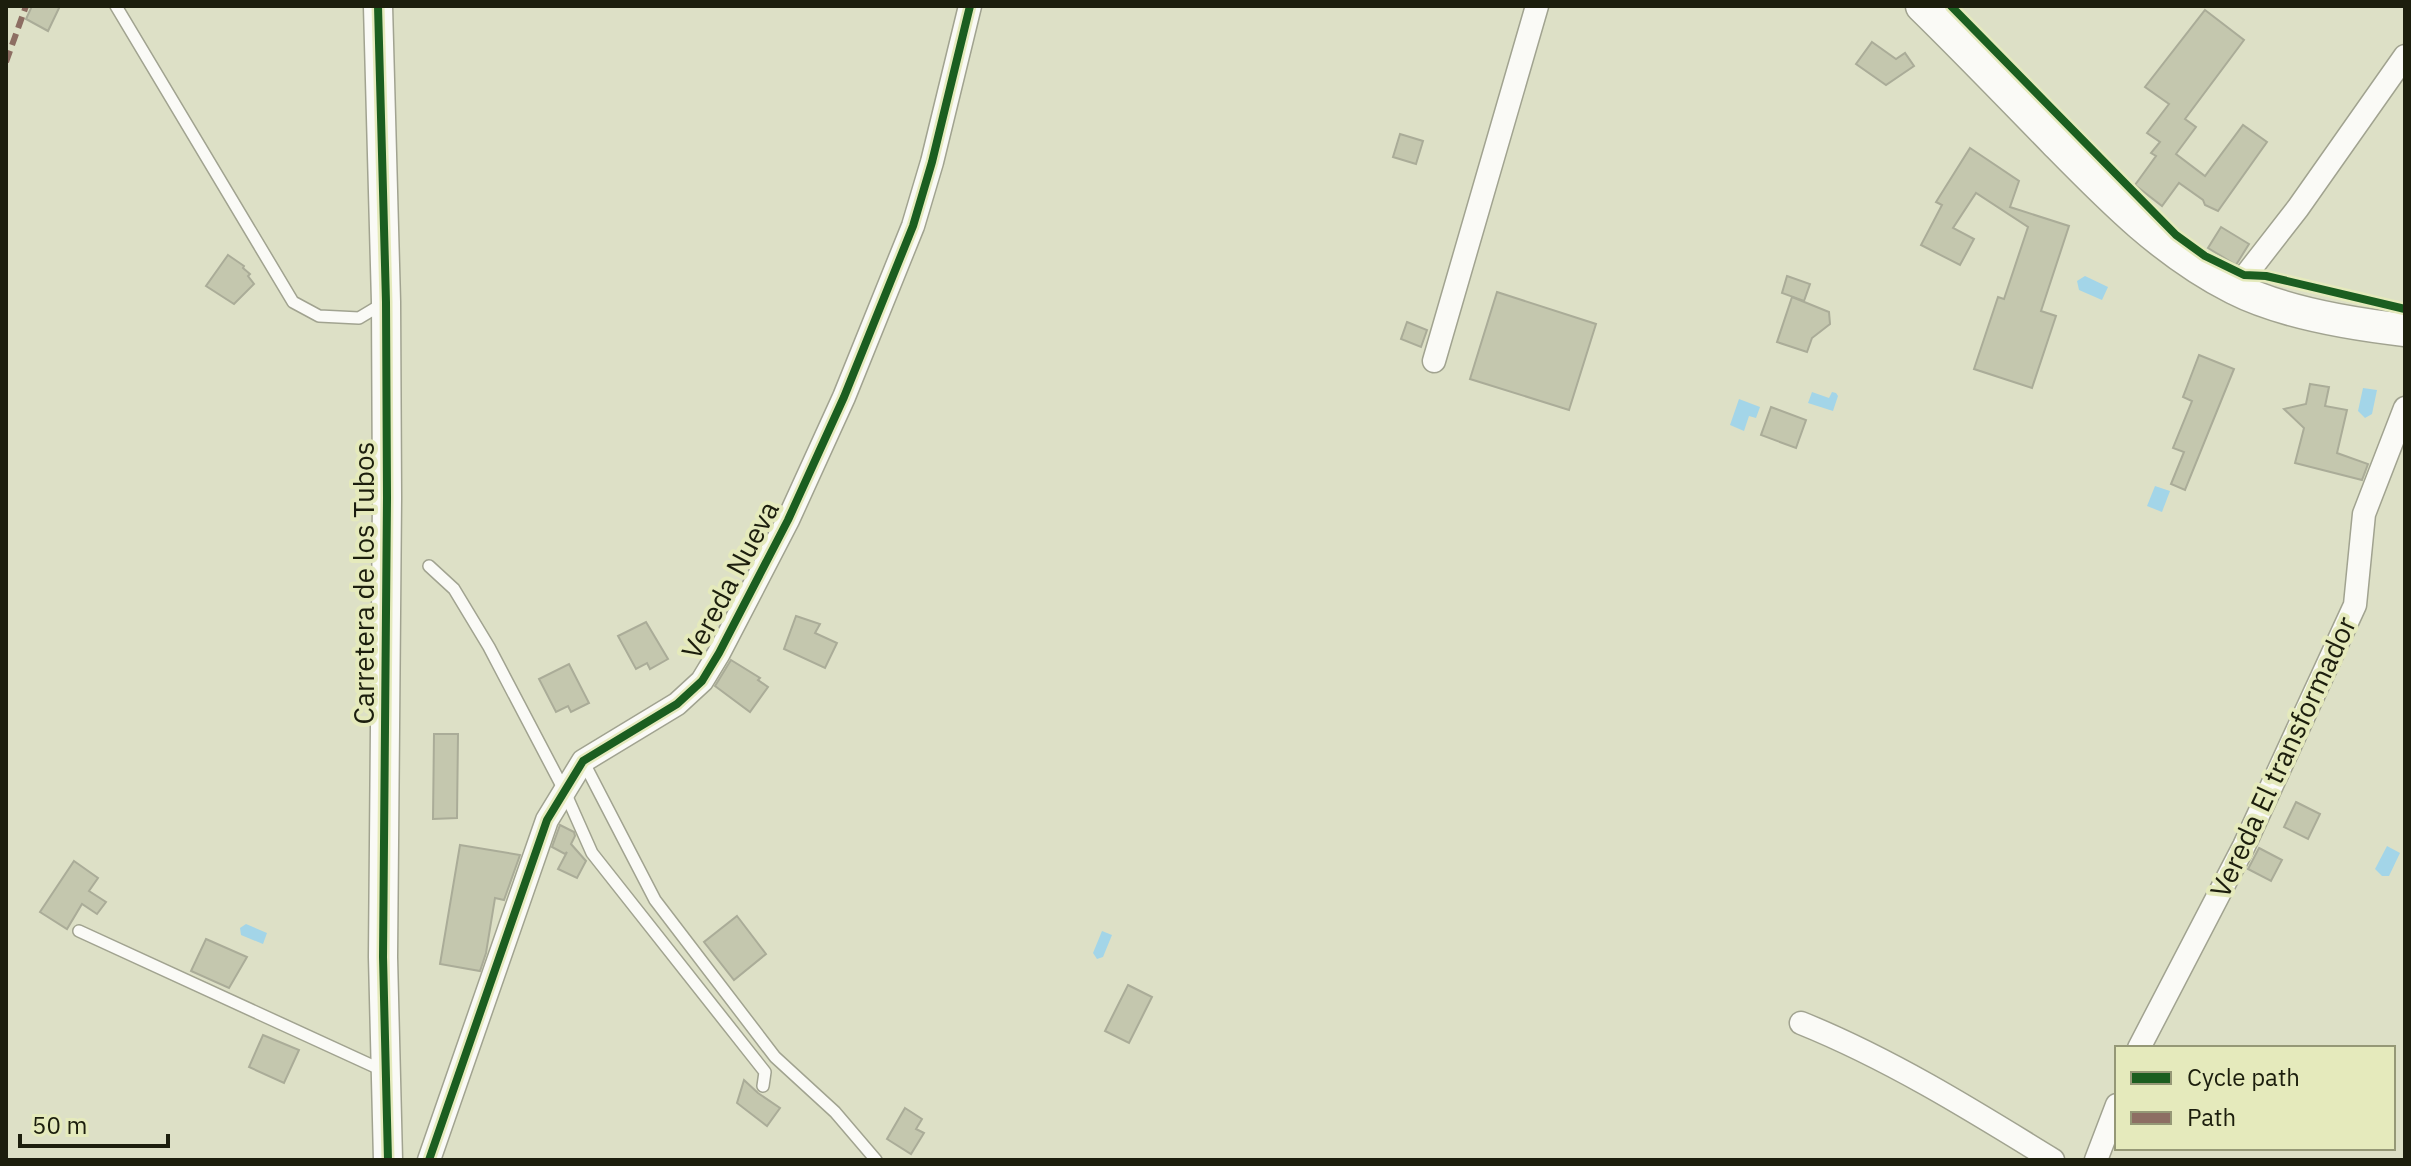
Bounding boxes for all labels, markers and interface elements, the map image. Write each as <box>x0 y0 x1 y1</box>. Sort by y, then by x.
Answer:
street label: Carretera de los Tubos <box>345 442 382 724</box>
street label: Vereda Nueva <box>672 494 787 665</box>
street label: Vereda El transformador <box>2201 610 2364 903</box>
legend <box>2115 1046 2395 1150</box>
text: Cycle path <box>2187 1061 2300 1093</box>
scale bar <box>20 1098 168 1148</box>
text: Path <box>2187 1101 2236 1133</box>
text: 50 m <box>32 1109 87 1141</box>

